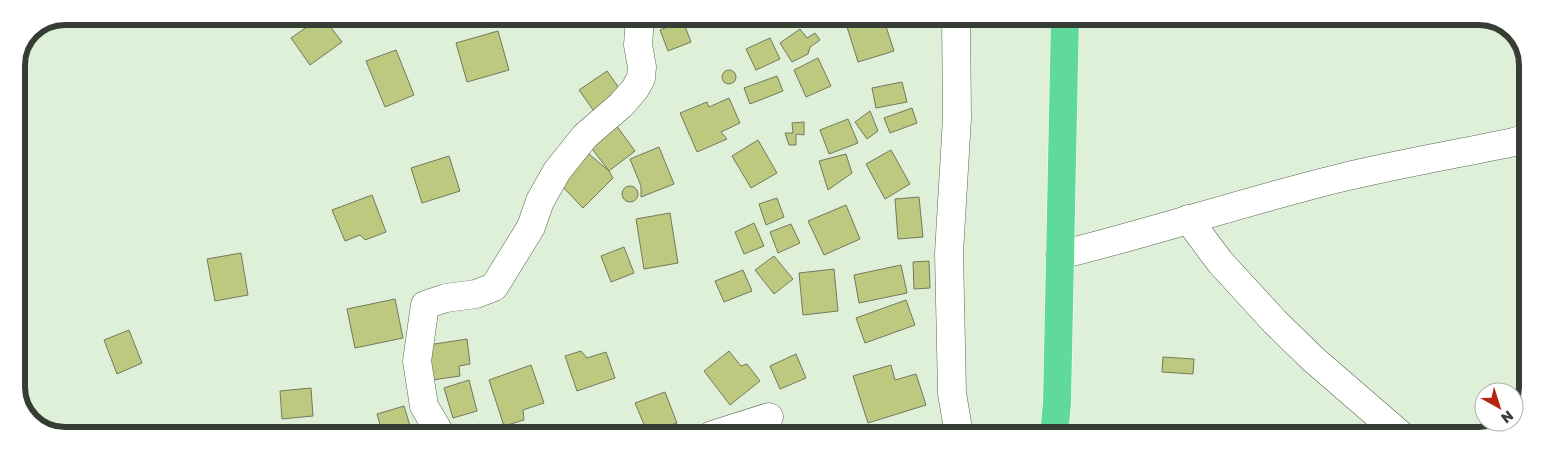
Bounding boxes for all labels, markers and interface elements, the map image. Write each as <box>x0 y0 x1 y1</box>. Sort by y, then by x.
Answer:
north arrow <box>1474 382 1524 432</box>
text: N <box>1498 408 1517 427</box>

